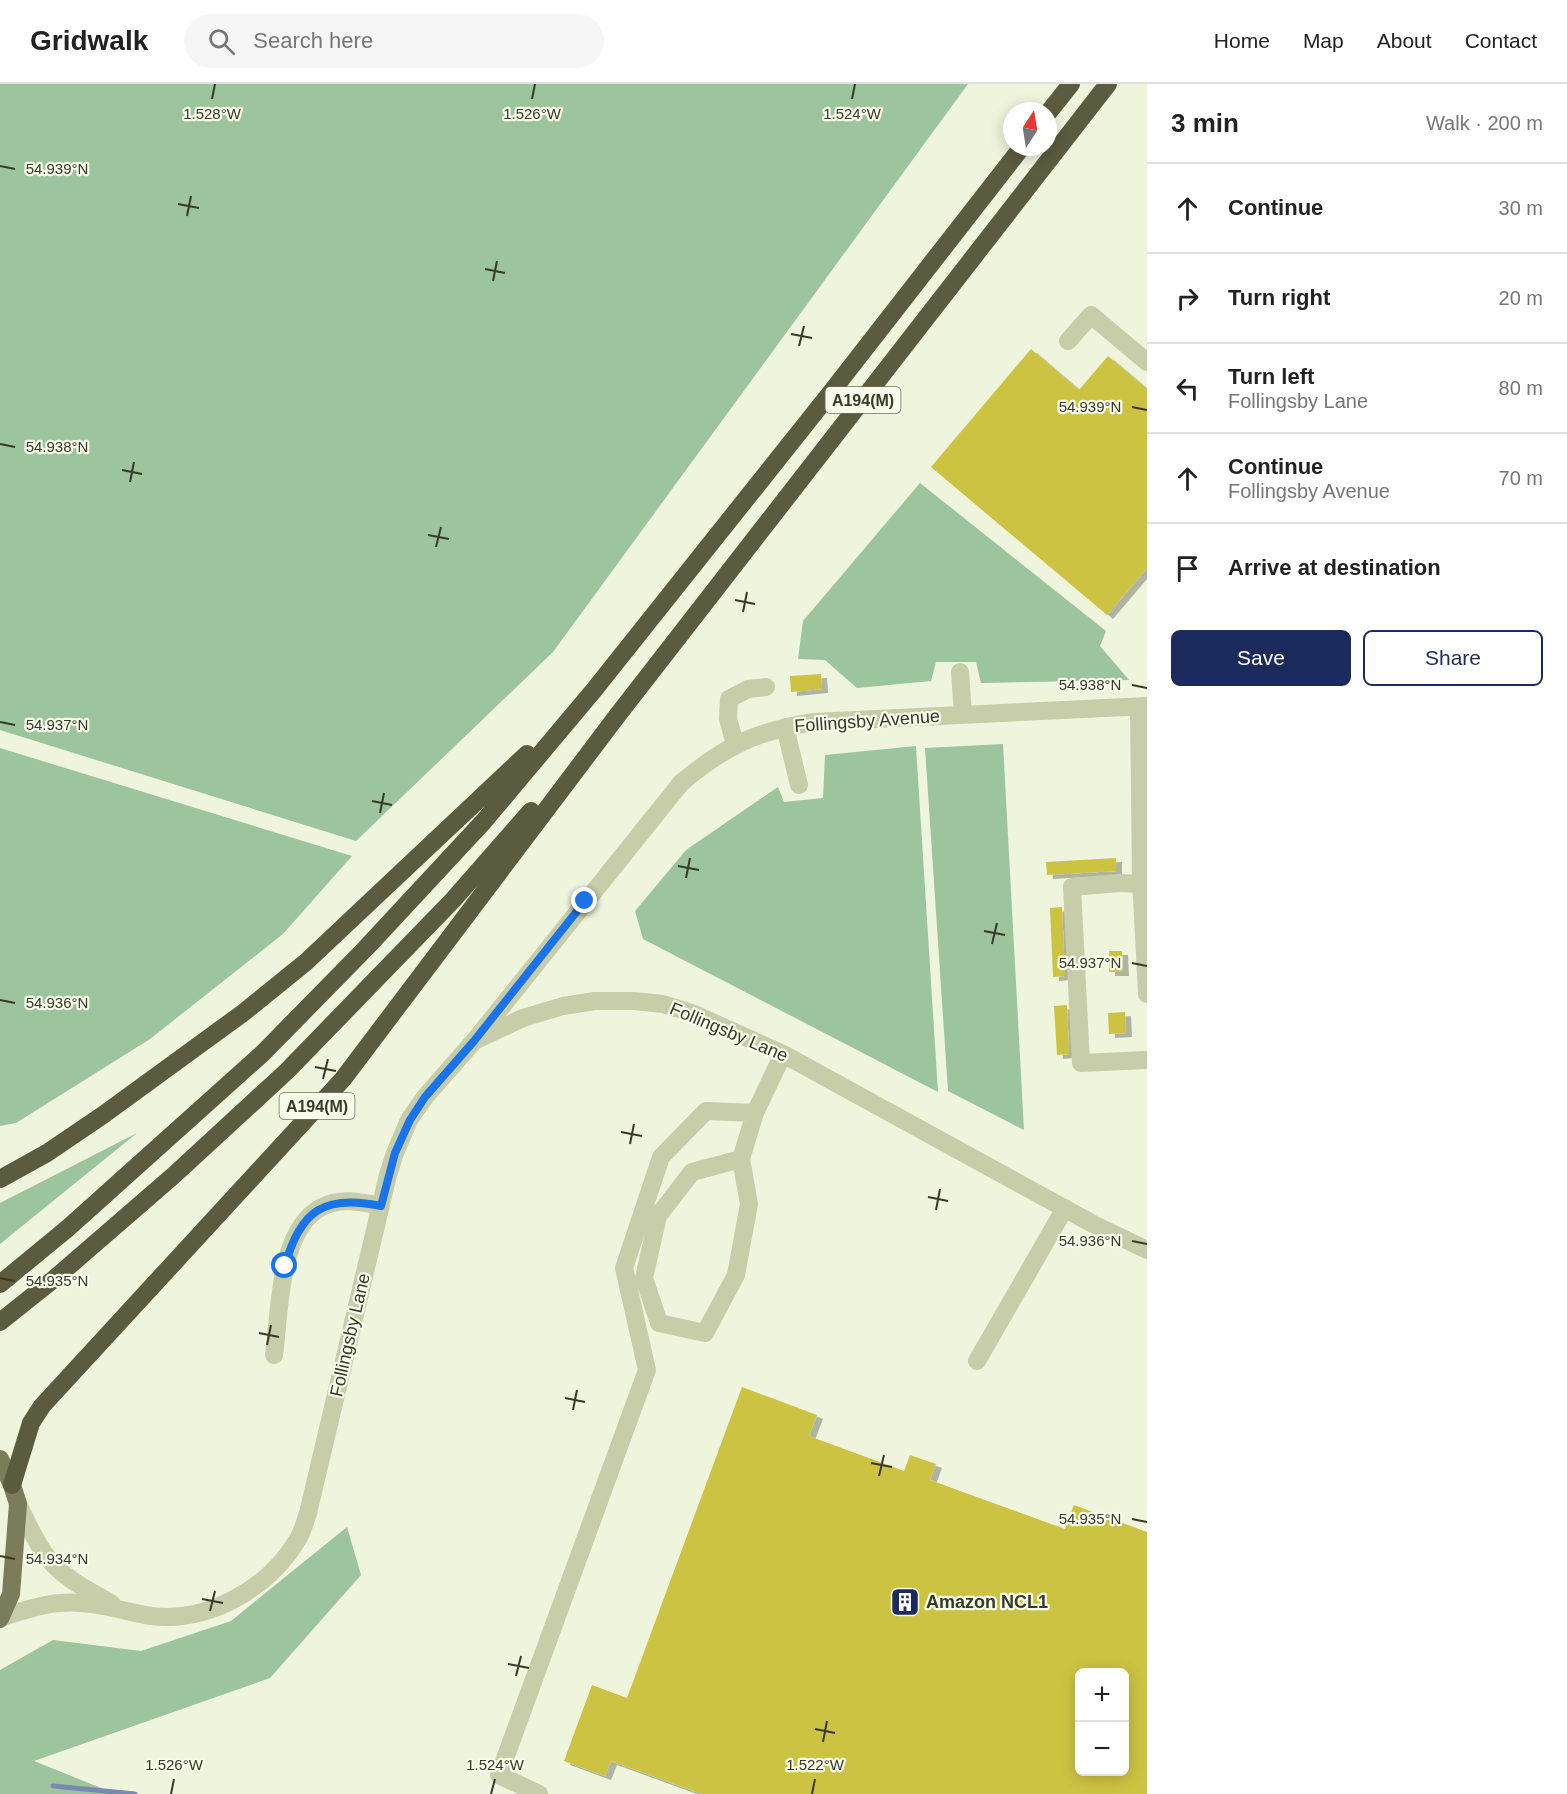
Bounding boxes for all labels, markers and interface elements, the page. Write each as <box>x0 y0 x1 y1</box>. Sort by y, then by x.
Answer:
search box <box>184 14 604 68</box>
text: Gridwalk <box>30 25 148 56</box>
icon: search <box>205 25 238 58</box>
text: Search here <box>253 28 373 53</box>
text: Home <box>1214 29 1270 52</box>
text: Map <box>1303 29 1344 52</box>
text: About <box>1377 29 1432 52</box>
text: Contact <box>1465 29 1537 52</box>
north arrow <box>1003 102 1057 156</box>
text: 1.528°W <box>183 105 242 122</box>
text: 1.526°W <box>503 105 562 122</box>
text: 1.524°W <box>823 105 882 122</box>
text: 3 min <box>1171 108 1239 138</box>
text: Walk · 200 m <box>1426 112 1543 134</box>
text: 54.939°N <box>26 160 88 177</box>
icon: ahead <box>1171 192 1204 225</box>
text: Continue <box>1228 195 1323 220</box>
text: 30 m <box>1499 197 1543 219</box>
icon: right <box>1171 282 1204 315</box>
text: Turn right <box>1228 285 1330 310</box>
text: 20 m <box>1499 287 1543 309</box>
text: Turn left <box>1228 364 1314 389</box>
icon: left <box>1171 372 1204 405</box>
text: 80 m <box>1499 377 1543 399</box>
road number: A194(M) <box>826 387 900 413</box>
text: Follingsby Lane <box>1228 390 1368 412</box>
text: 54.939°N <box>1059 398 1121 415</box>
text: 54.938°N <box>26 438 88 455</box>
text: Continue <box>1228 454 1323 479</box>
icon: ahead <box>1171 462 1204 495</box>
text: 70 m <box>1499 467 1543 489</box>
text: Follingsby Avenue <box>1228 480 1390 502</box>
icon: arrive <box>1171 552 1204 585</box>
text: Arrive at destination <box>1228 555 1441 580</box>
button: Save <box>1171 630 1351 686</box>
button: Share <box>1363 630 1543 686</box>
text: 54.938°N <box>1059 676 1121 693</box>
street label: Follingsby Avenue <box>794 706 940 736</box>
text: 54.937°N <box>26 716 88 733</box>
route end <box>571 887 597 913</box>
text: 54.937°N <box>1059 954 1121 971</box>
text: 54.936°N <box>26 994 88 1011</box>
street label: Follingsby Lane <box>667 998 791 1066</box>
road number: A194(M) <box>280 1093 354 1119</box>
text: 54.936°N <box>1059 1232 1121 1249</box>
route start <box>271 1252 297 1278</box>
street label: Follingsby Lane <box>326 1271 374 1399</box>
text: 54.935°N <box>26 1272 88 1289</box>
text: 54.935°N <box>1059 1510 1121 1527</box>
text: 54.934°N <box>26 1550 88 1567</box>
building icon: Amazon NCL1 <box>889 1586 921 1618</box>
place label: Amazon NCL1 <box>926 1592 1048 1612</box>
map controls <box>1075 1668 1129 1776</box>
button: + <box>1075 1668 1129 1722</box>
button: − <box>1075 1722 1129 1776</box>
text: 1.526°W <box>145 1756 204 1773</box>
text: 1.524°W <box>466 1756 525 1773</box>
text: 1.522°W <box>786 1756 845 1773</box>

